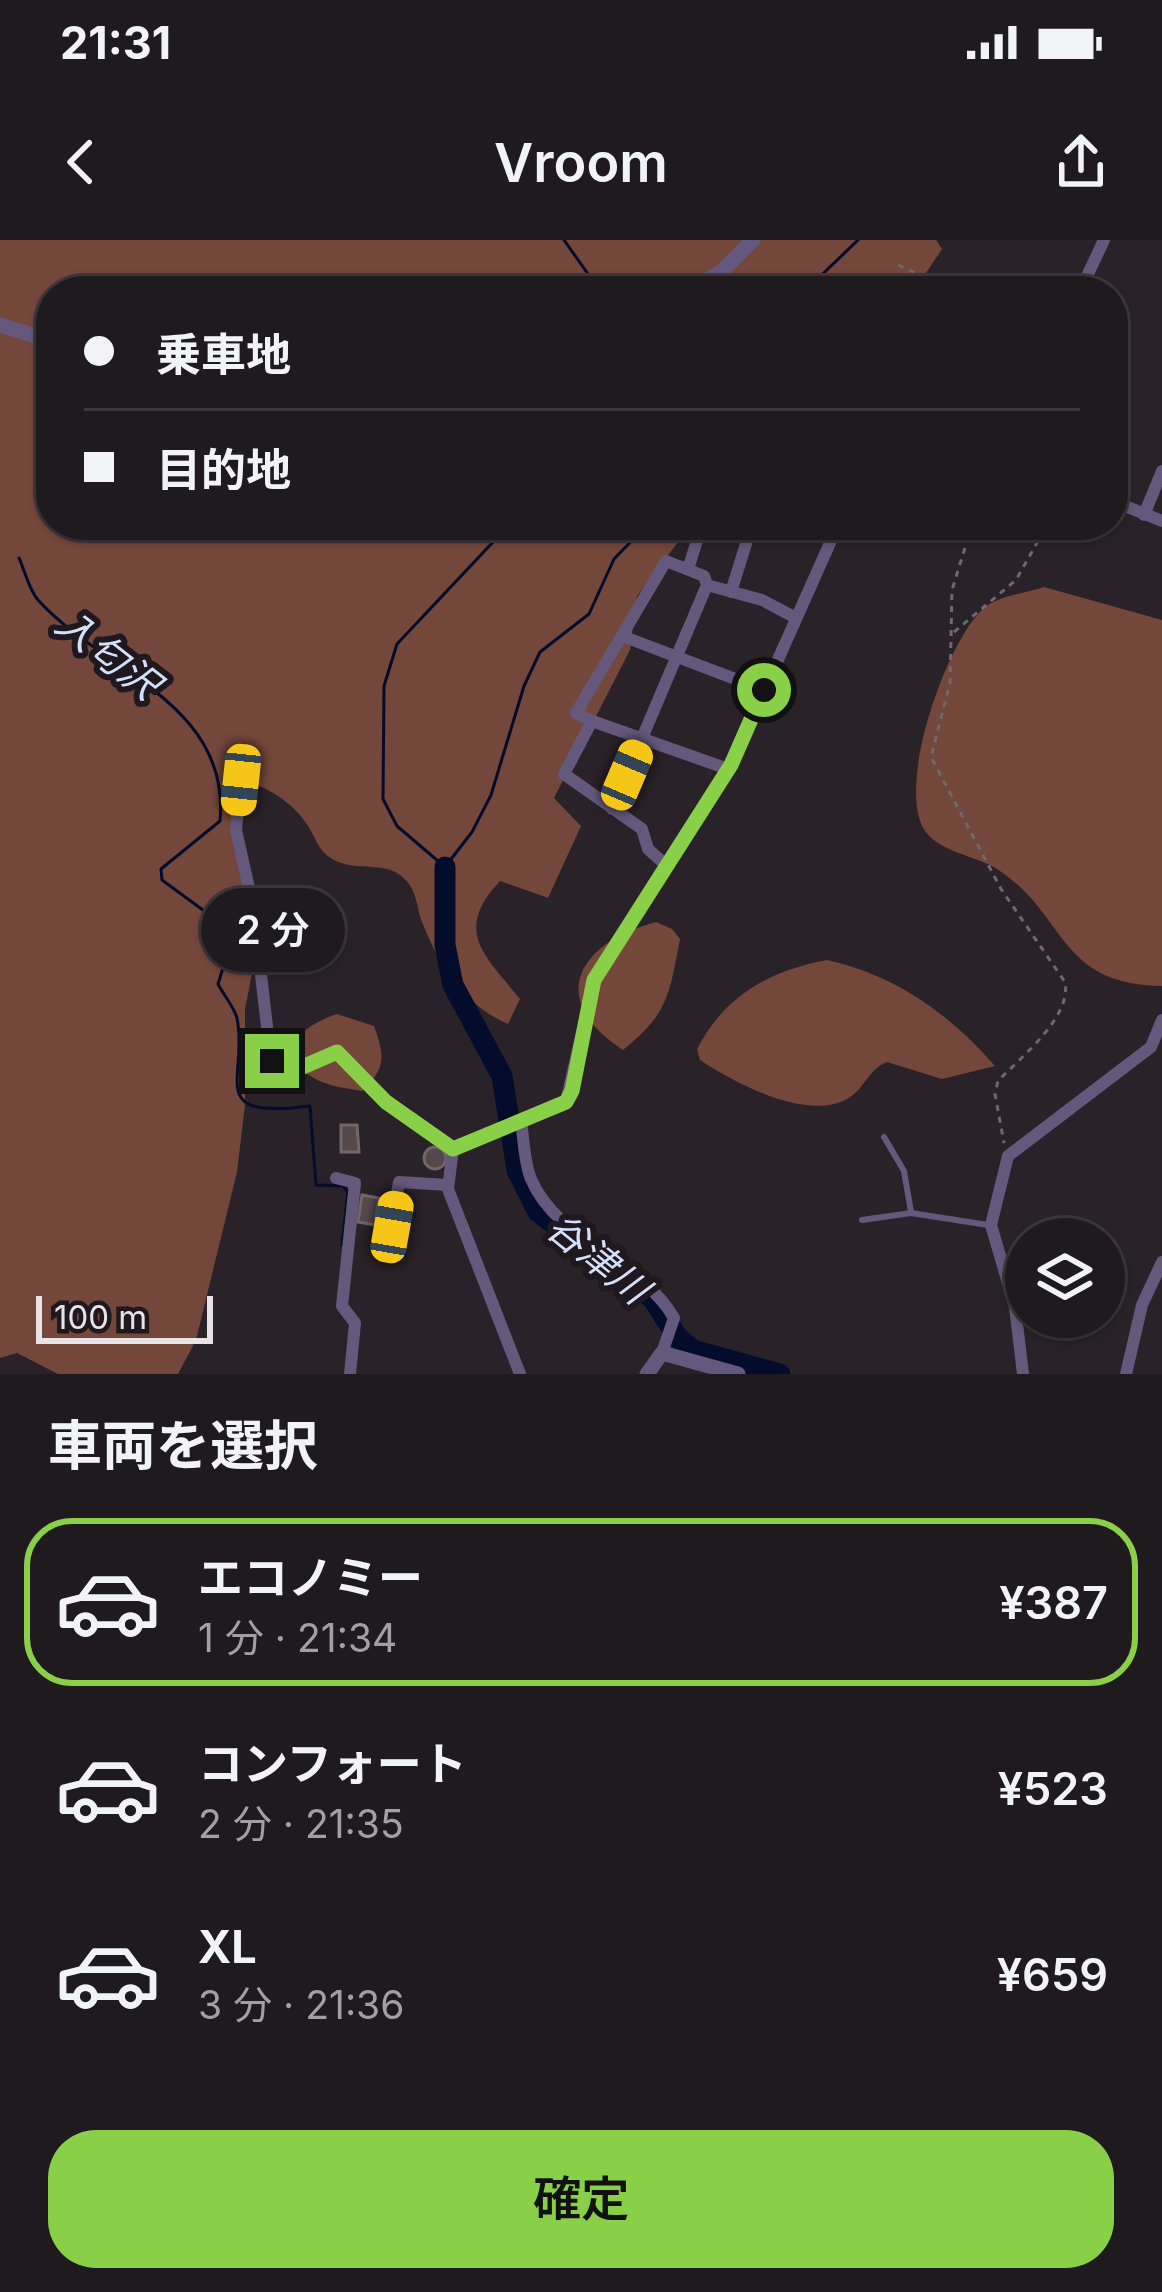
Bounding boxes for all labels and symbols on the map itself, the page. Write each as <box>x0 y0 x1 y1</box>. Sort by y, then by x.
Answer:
water label: 入匂沢 <box>48 599 173 711</box>
route start <box>737 663 791 717</box>
car <box>596 735 658 815</box>
car <box>219 742 263 818</box>
callout: 2 分 <box>200 887 344 971</box>
route end <box>245 1034 299 1088</box>
car <box>368 1188 416 1266</box>
water label: 谷津川 <box>538 1203 662 1315</box>
scale bar <box>36 1290 213 1343</box>

